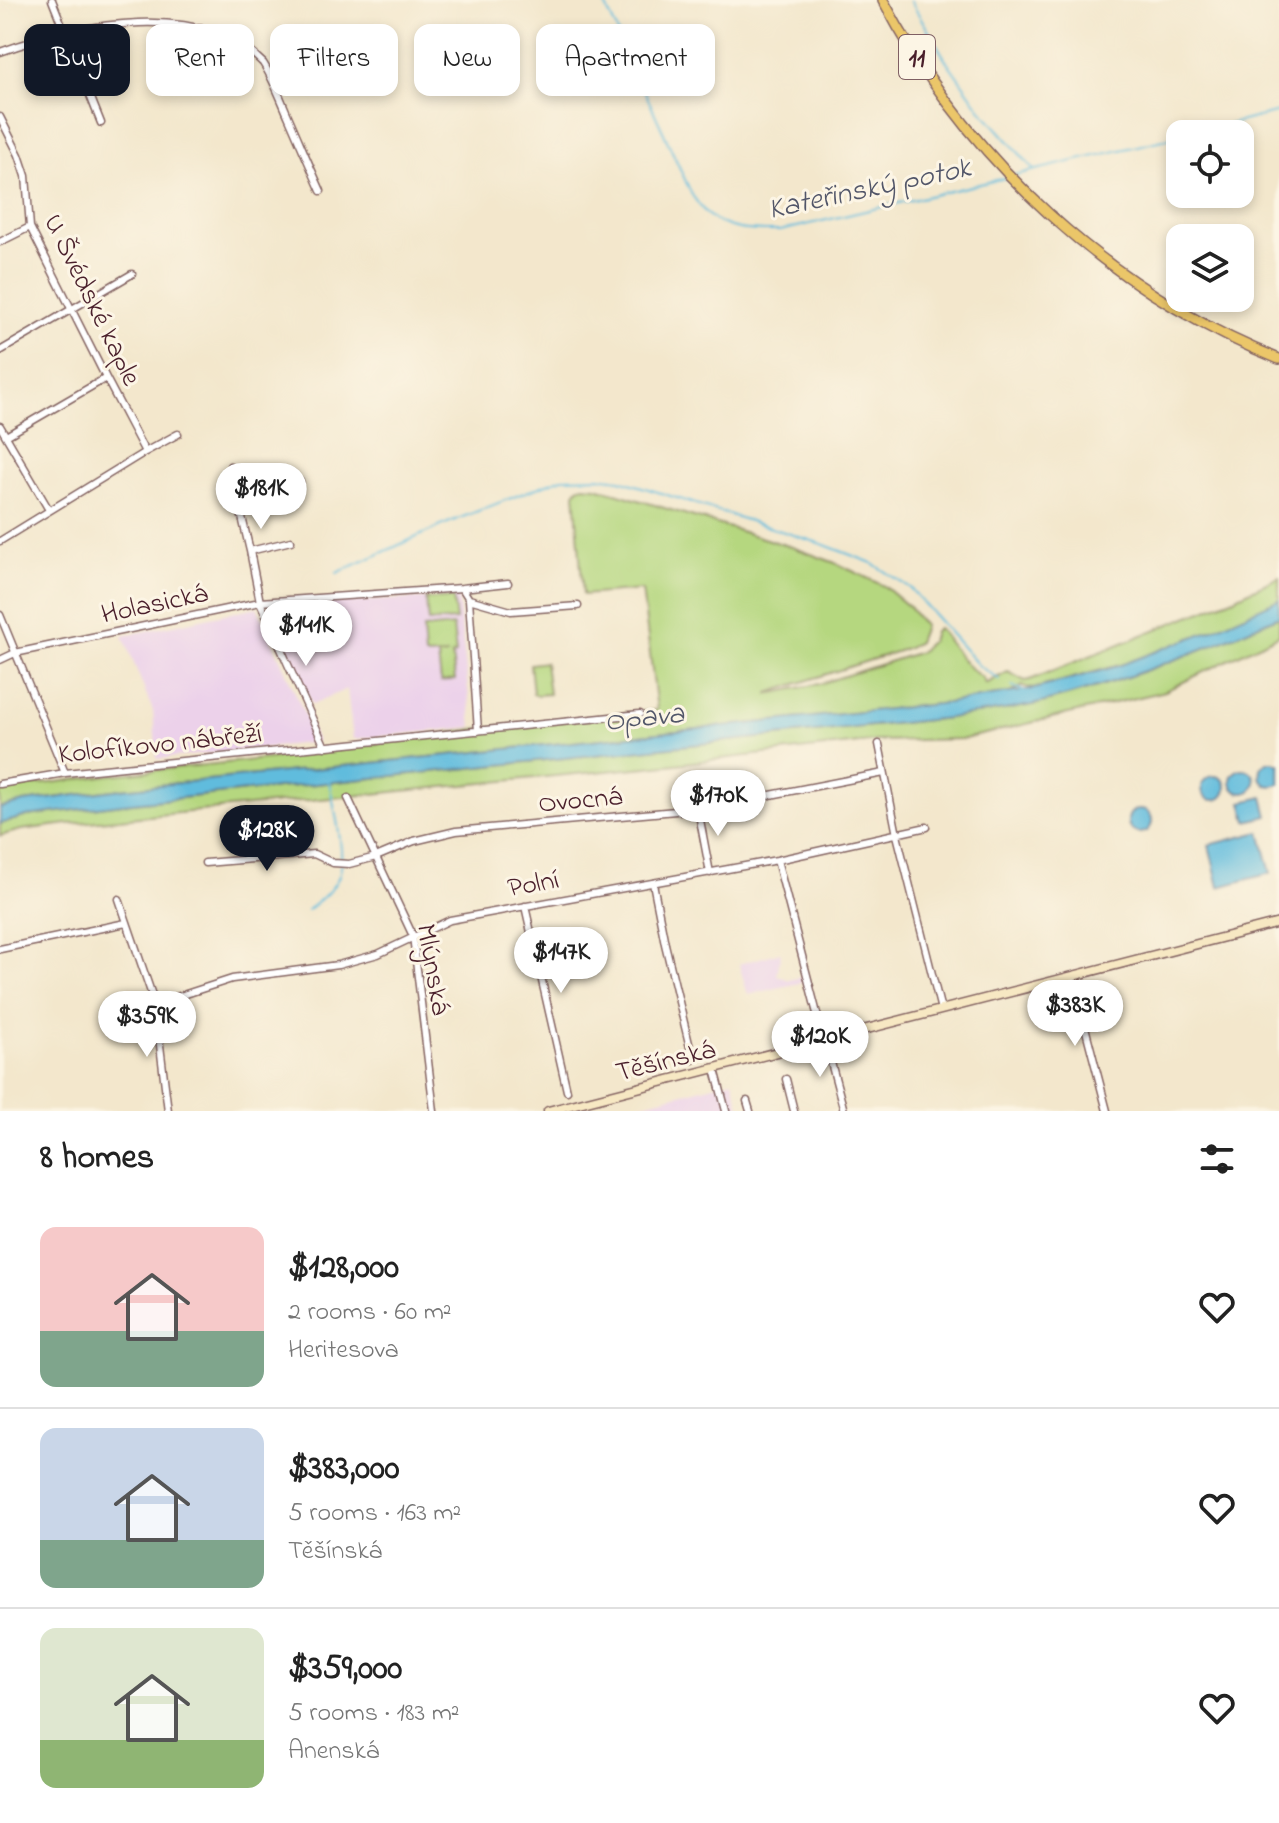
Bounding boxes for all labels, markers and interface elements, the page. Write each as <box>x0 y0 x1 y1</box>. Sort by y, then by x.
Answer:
chip: Buy <box>24 24 130 96</box>
chip: Rent <box>146 24 254 96</box>
chip: Filters <box>270 24 398 96</box>
chip: New <box>414 24 520 96</box>
chip: Apartment <box>536 24 715 96</box>
road number: 11 <box>899 35 935 79</box>
map controls <box>1166 120 1254 312</box>
button: locate <box>1166 120 1254 208</box>
water label: Kateřinský potok <box>764 147 977 233</box>
street label: U Švédské kaple <box>31 208 150 394</box>
button: layers <box>1166 224 1254 312</box>
pin: $181K <box>205 463 317 531</box>
text: $181K <box>234 470 288 508</box>
street label: Holasická <box>98 574 212 637</box>
pin: $141K <box>250 600 362 668</box>
text: $141K <box>278 607 334 645</box>
water label: Opava <box>602 693 687 745</box>
street label: Kolofíkovo nábřeží <box>57 714 264 777</box>
pin: $170K <box>662 770 774 838</box>
street label: Ovocná <box>537 777 624 826</box>
text: $170K <box>689 777 747 815</box>
pin: $128K <box>211 805 323 873</box>
text: $128K <box>237 812 297 850</box>
street label: Polní <box>505 861 563 910</box>
street label: Mlýnská <box>403 921 460 1018</box>
pin: $147K <box>505 927 617 995</box>
text: $147K <box>532 934 590 972</box>
pin: $383K <box>1019 980 1131 1048</box>
text: $383K <box>1045 987 1105 1025</box>
pin: $359K <box>91 991 203 1059</box>
text: $359K <box>116 998 178 1036</box>
pin: $120K <box>764 1011 876 1079</box>
text: $120K <box>790 1018 850 1056</box>
street label: Těšínská <box>612 1030 720 1095</box>
text: 8 homes <box>40 1134 154 1184</box>
icon: filters <box>1195 1137 1239 1181</box>
text: $128,000 <box>288 1244 399 1294</box>
icon: home <box>104 1259 200 1355</box>
icon: heart <box>1195 1285 1239 1329</box>
text: 2 rooms · 60 m² <box>288 1294 452 1332</box>
text: Heritesova <box>288 1332 399 1370</box>
text: $383,000 <box>288 1445 399 1495</box>
icon: home <box>104 1460 200 1556</box>
icon: heart <box>1195 1486 1239 1530</box>
text: 5 rooms · 163 m² <box>288 1495 461 1533</box>
text: Těšínská <box>288 1533 382 1571</box>
text: $359,000 <box>288 1645 402 1695</box>
icon: home <box>104 1660 200 1756</box>
icon: heart <box>1195 1686 1239 1730</box>
text: 5 rooms · 183 m² <box>288 1695 460 1733</box>
text: Anenská <box>288 1733 379 1771</box>

